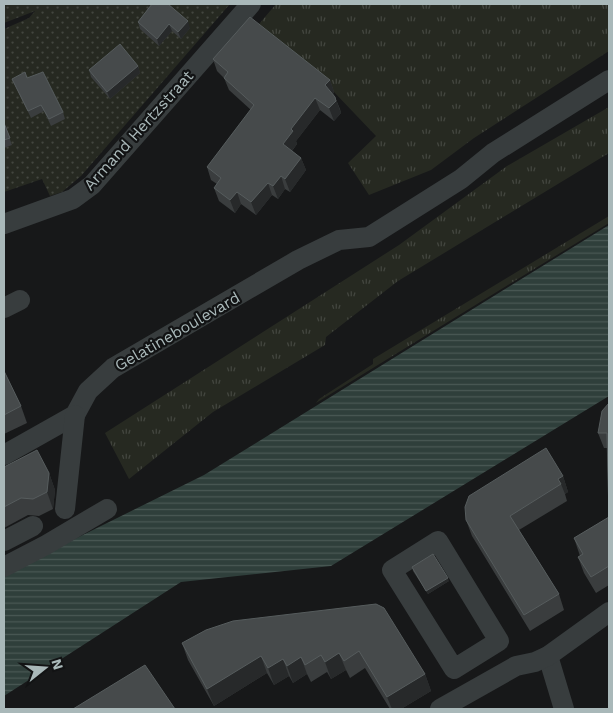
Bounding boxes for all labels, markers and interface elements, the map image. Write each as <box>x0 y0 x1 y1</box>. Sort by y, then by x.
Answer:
street label: Armand Hertzstraat <box>79 66 197 194</box>
street label: Gelatineboulevard <box>111 288 243 375</box>
north arrow <box>20 643 70 693</box>
text: N <box>48 657 67 671</box>

